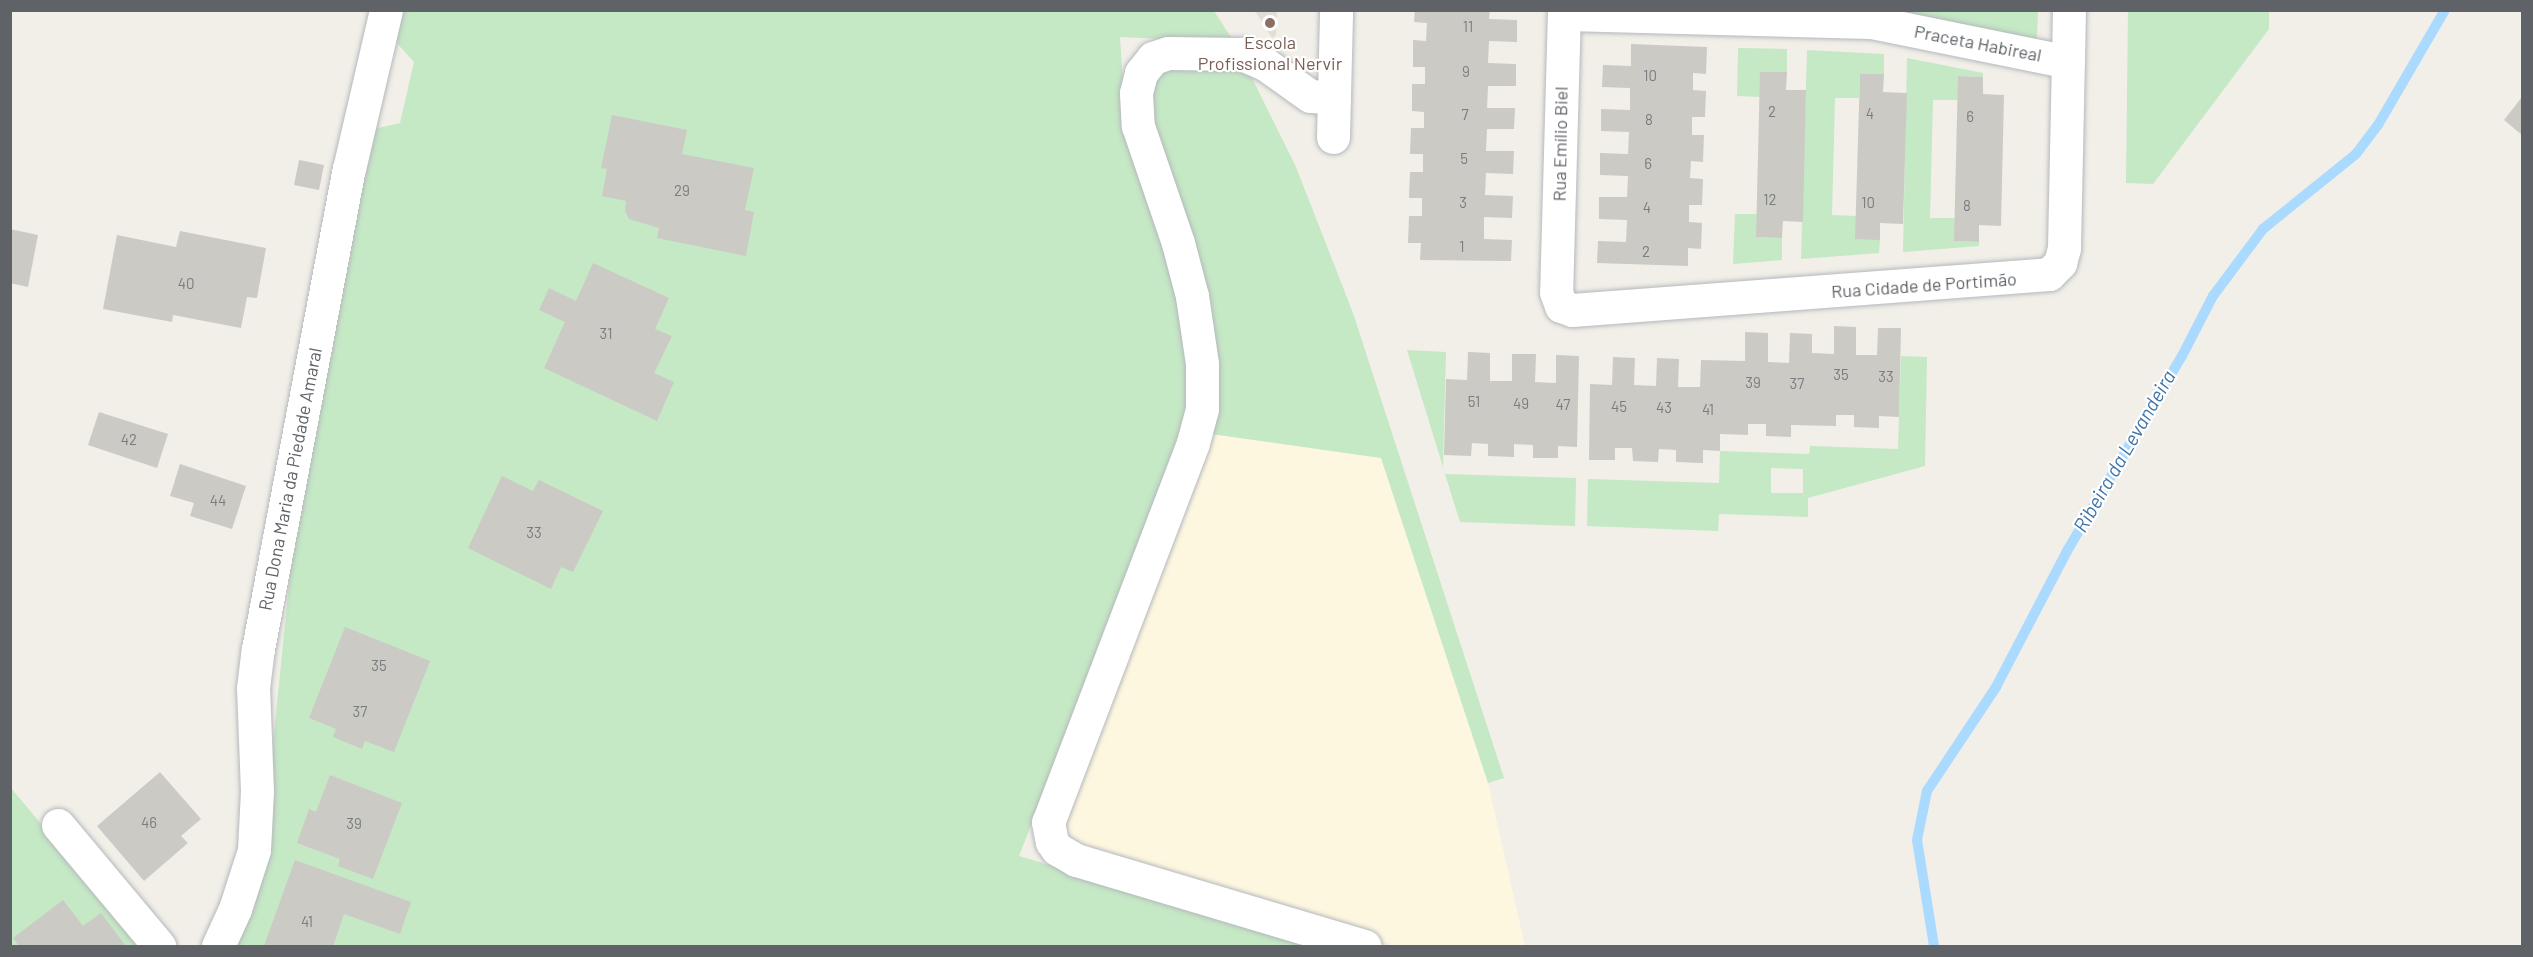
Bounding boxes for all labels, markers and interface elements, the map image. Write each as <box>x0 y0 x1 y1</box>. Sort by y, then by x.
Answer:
marker: Escola Profissional Nervir <box>1263 16 1277 30</box>
house number: 11 <box>1463 18 1473 36</box>
street label: Praceta Habireal <box>1913 20 2043 66</box>
place label: Escola Profissional Nervir <box>1198 32 1342 74</box>
house number: 9 <box>1462 63 1470 81</box>
house number: 10 <box>1643 67 1657 85</box>
street label: Rua Emílio Biel <box>1548 86 1572 202</box>
house number: 2 <box>1768 103 1776 121</box>
house number: 4 <box>1866 105 1874 123</box>
house number: 7 <box>1461 106 1469 124</box>
house number: 6 <box>1966 108 1974 126</box>
house number: 8 <box>1645 111 1653 129</box>
house number: 5 <box>1460 150 1468 168</box>
house number: 6 <box>1644 155 1652 173</box>
house number: 29 <box>674 182 690 200</box>
house number: 12 <box>1763 191 1777 209</box>
house number: 3 <box>1459 194 1467 212</box>
house number: 10 <box>1861 194 1875 212</box>
house number: 8 <box>1963 197 1971 215</box>
house number: 4 <box>1643 199 1651 217</box>
house number: 1 <box>1459 238 1465 256</box>
house number: 2 <box>1642 243 1650 261</box>
street label: Rua Cidade de Portimão <box>1831 268 2017 302</box>
house number: 40 <box>178 275 194 293</box>
house number: 31 <box>600 325 612 343</box>
street label: Rua Dona Maria da Piedade Amaral <box>254 346 326 612</box>
house number: 35 <box>1833 366 1849 384</box>
water label: Ribeira da Levandeira <box>2068 366 2180 536</box>
house number: 33 <box>1878 368 1894 386</box>
house number: 39 <box>1745 374 1761 392</box>
house number: 37 <box>1790 375 1804 393</box>
house number: 51 <box>1468 393 1480 411</box>
house number: 49 <box>1513 395 1529 413</box>
house number: 47 <box>1556 396 1570 414</box>
house number: 45 <box>1611 398 1627 416</box>
house number: 43 <box>1656 399 1672 417</box>
house number: 41 <box>1702 401 1714 419</box>
house number: 42 <box>121 431 137 449</box>
house number: 44 <box>210 492 226 510</box>
house number: 33 <box>526 524 542 542</box>
house number: 35 <box>371 657 387 675</box>
house number: 37 <box>353 703 367 721</box>
house number: 46 <box>141 814 157 832</box>
house number: 39 <box>346 815 362 833</box>
house number: 41 <box>301 913 313 931</box>

